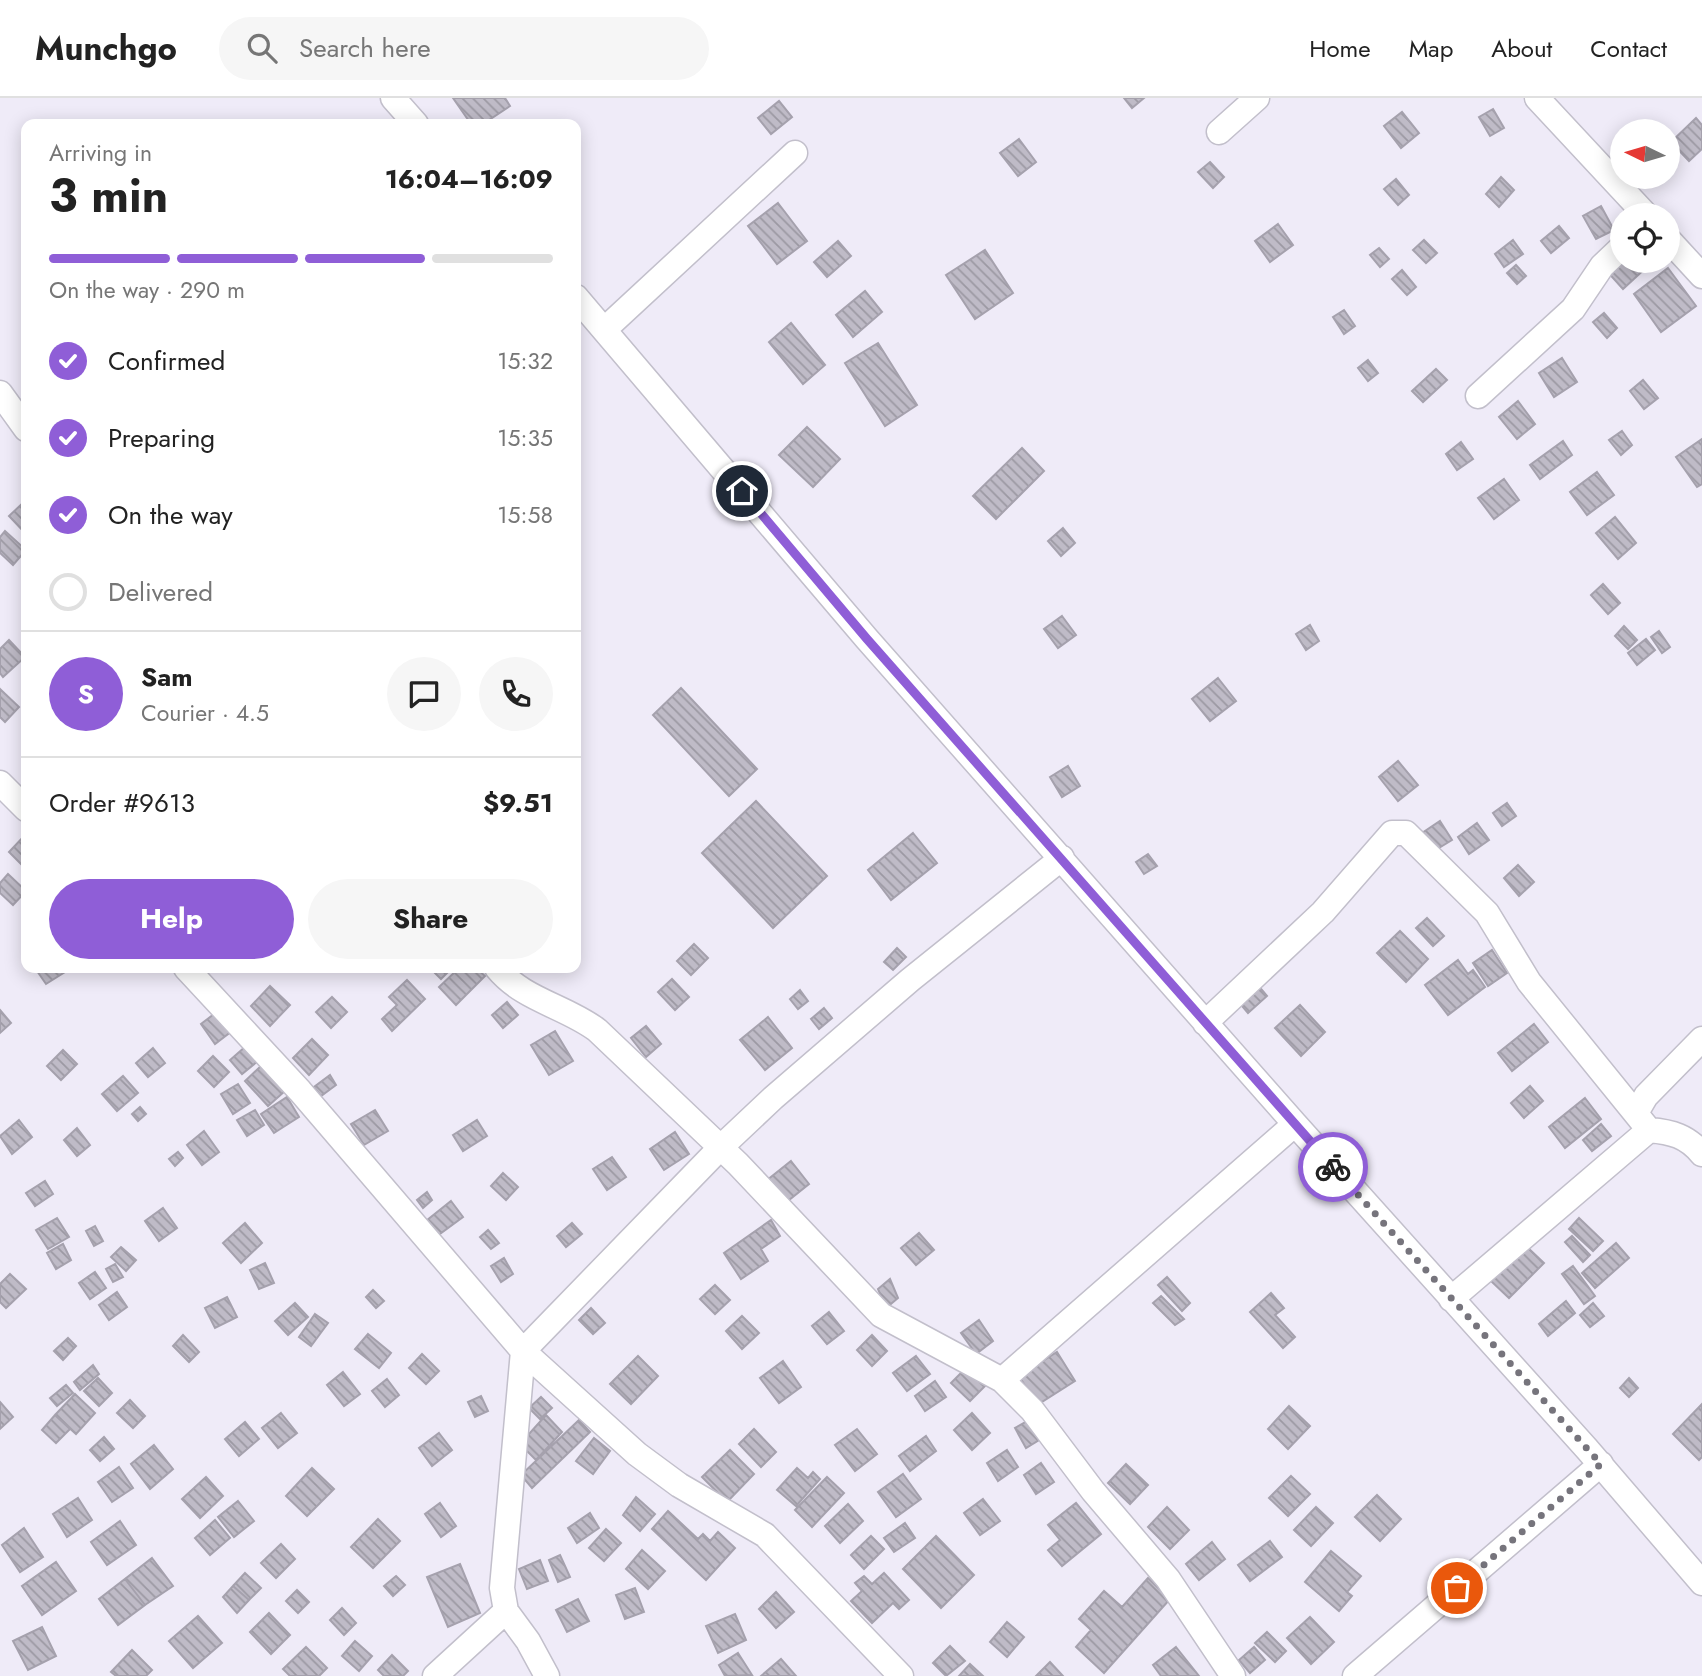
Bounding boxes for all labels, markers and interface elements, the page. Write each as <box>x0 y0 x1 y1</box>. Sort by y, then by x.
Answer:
search box <box>219 17 709 80</box>
text: Munchgo <box>35 25 177 72</box>
icon: search <box>243 29 281 67</box>
text: Search here <box>299 29 431 67</box>
text: Home <box>1309 31 1371 66</box>
text: Map <box>1409 31 1453 66</box>
text: About <box>1491 31 1552 66</box>
text: Contact <box>1590 31 1667 66</box>
north arrow <box>1610 119 1680 189</box>
map controls <box>1610 119 1680 273</box>
text: Arriving in <box>49 136 152 170</box>
text: 16:04–16:09 <box>385 160 553 198</box>
text: 3 min <box>49 163 168 229</box>
button: locate <box>1610 203 1680 273</box>
text: On the way · 290 m <box>49 273 245 307</box>
icon: check <box>49 342 87 380</box>
text: Confirmed <box>108 342 225 380</box>
text: 15:32 <box>497 344 553 378</box>
icon: check <box>49 419 87 457</box>
text: Preparing <box>108 419 215 457</box>
text: 15:35 <box>497 421 553 455</box>
pin <box>712 461 772 521</box>
icon: home <box>723 472 761 510</box>
icon: check <box>49 496 87 534</box>
text: On the way <box>108 496 233 534</box>
text: 15:58 <box>497 498 553 532</box>
text: Delivered <box>108 573 213 611</box>
button: chat <box>387 657 461 731</box>
button: phone <box>479 657 553 731</box>
text: Sam <box>141 658 193 696</box>
text: S <box>78 675 94 713</box>
text: Courier · 4.5 <box>141 696 269 730</box>
text: Order #9613 <box>49 784 195 822</box>
text: $9.51 <box>483 784 553 822</box>
button: Help <box>49 879 294 959</box>
button: Share <box>308 879 553 959</box>
courier <box>1298 1132 1368 1202</box>
icon: bike <box>1314 1148 1352 1186</box>
pin <box>1427 1558 1487 1618</box>
icon: bag <box>1438 1569 1476 1607</box>

